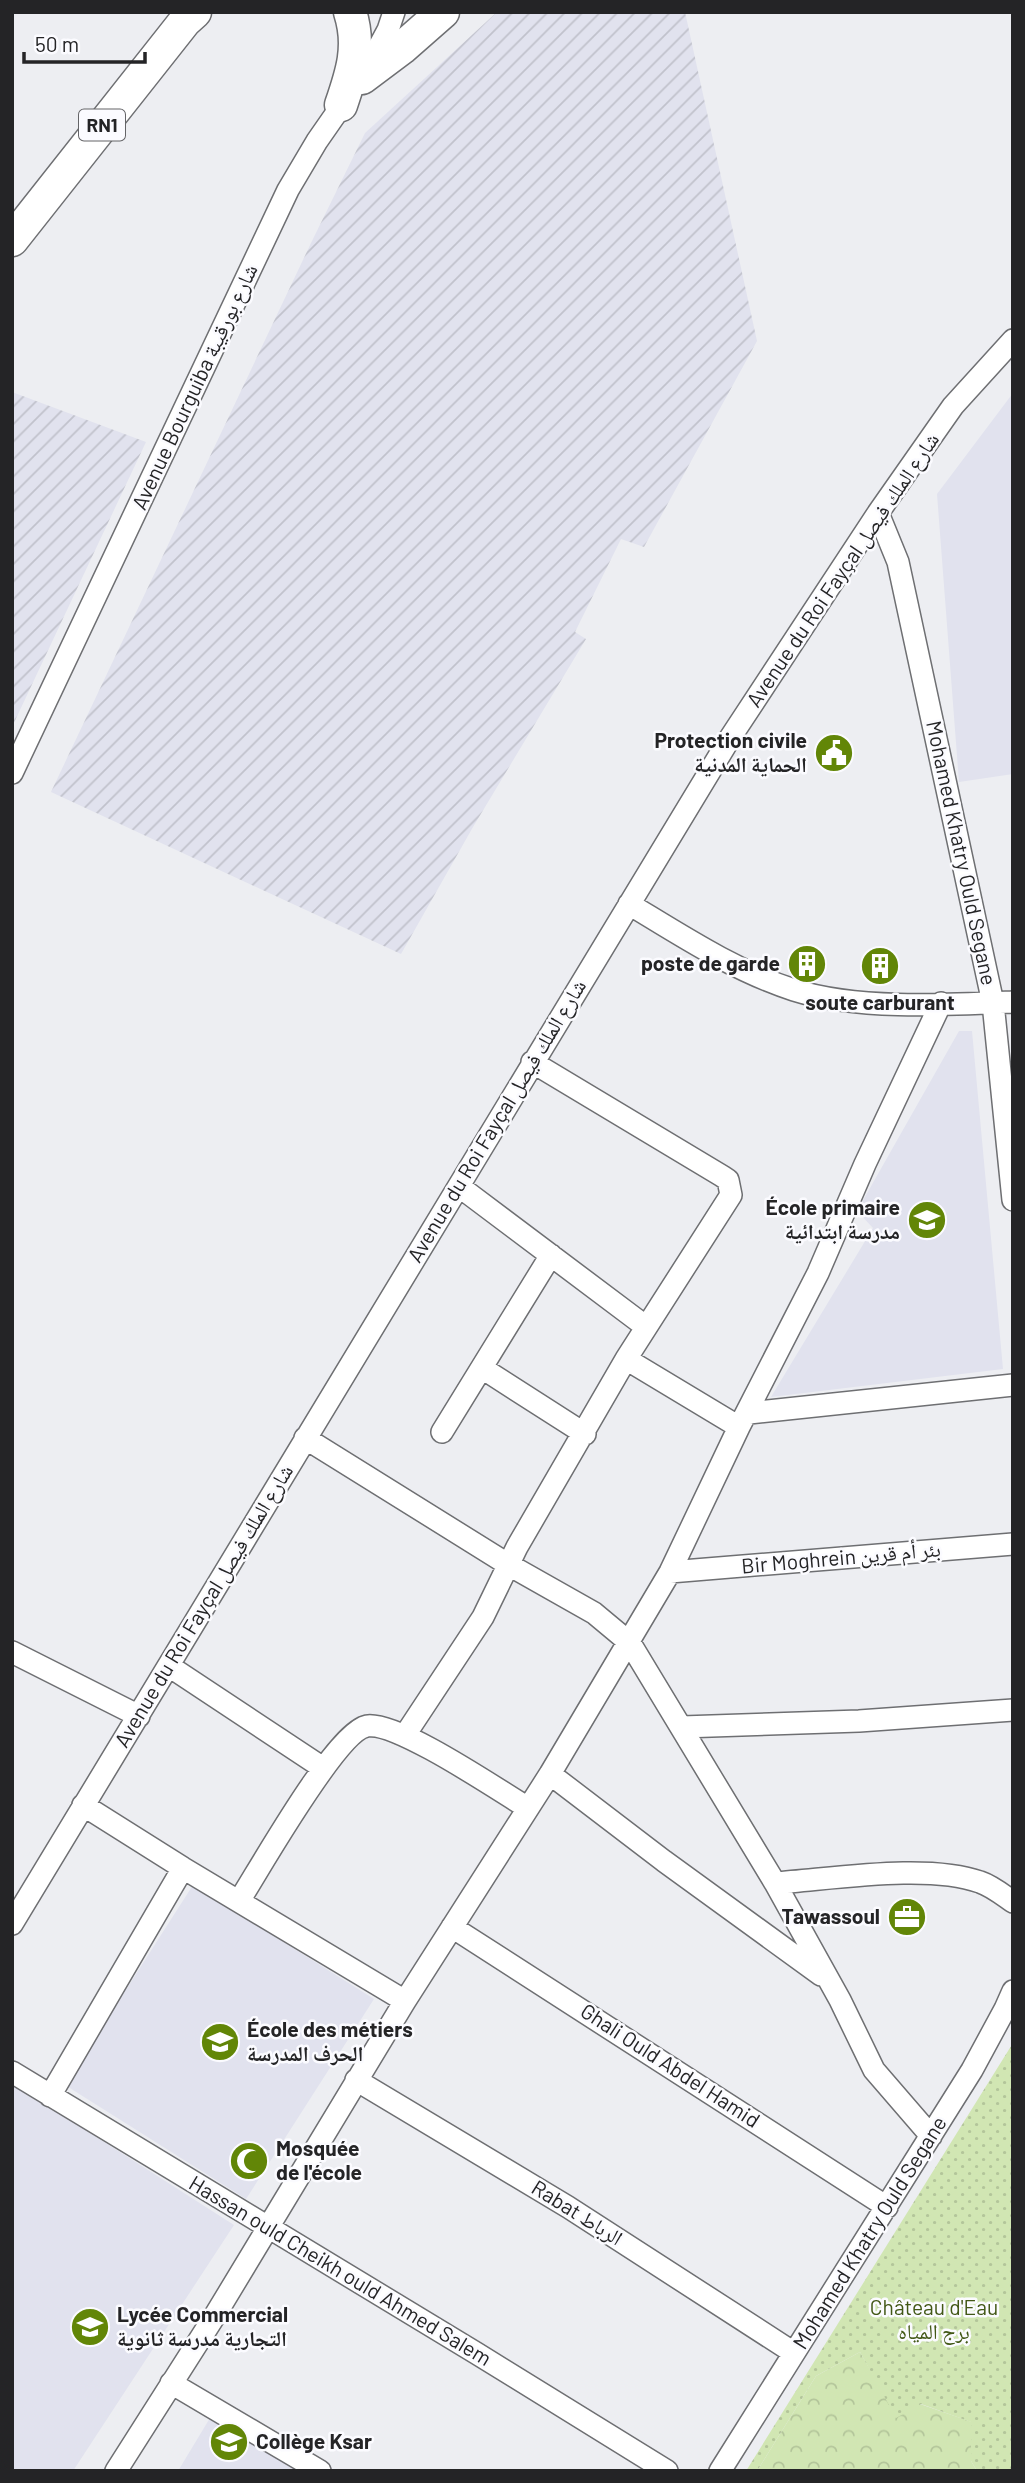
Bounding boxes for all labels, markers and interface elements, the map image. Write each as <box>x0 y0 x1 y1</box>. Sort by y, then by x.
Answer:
scale bar <box>24 21 145 65</box>
text: 50 m <box>35 31 79 56</box>
road number: RN1 <box>79 110 125 140</box>
street label: Avenue Bourguiba شارع بورقيبة <box>126 260 263 514</box>
street label: Avenue du Roi Fayçal شارع الملك فيصل <box>740 427 945 712</box>
street label: Mohamed Khatry Ould Segane <box>922 718 1003 987</box>
place label: Protection civile الحماية المدنية <box>654 727 807 777</box>
public building icon: Protection civile الحماية المدنية <box>813 732 855 774</box>
building icon: poste de garde <box>786 943 828 985</box>
building icon: soute carburant <box>859 945 901 987</box>
place label: poste de garde <box>641 950 780 975</box>
street label: Avenue du Roi Fayçal شارع الملك فيصل <box>401 974 592 1267</box>
place label: soute carburant <box>805 989 955 1014</box>
place label: École primaire مدرسة ابتدائية <box>766 1194 900 1244</box>
school or university icon: École primaire مدرسة ابتدائية <box>906 1199 948 1241</box>
street label: Avenue du Roi Fayçal شارع الملك فيصل <box>108 1459 299 1752</box>
street label: Bir Moghrein بئر أم قرين <box>740 1535 942 1581</box>
office icon: Tawassoul <box>886 1896 928 1938</box>
place label: Tawassoul <box>782 1903 880 1928</box>
street label: Ghali Ould Abdel Hamid <box>577 1997 765 2132</box>
place label: École des métiers الحرف المدرسة <box>247 2016 413 2066</box>
school or university icon: École des métiers الحرف المدرسة <box>199 2021 241 2063</box>
street label: Mohamed Khatry Ould Segane <box>787 2111 951 2353</box>
place label: Mosquée de l'école <box>276 2135 362 2184</box>
mosque icon: Mosquée de l'école <box>228 2140 270 2182</box>
street label: Hassan ould Cheikh ould Ahmed Salem <box>185 2169 496 2370</box>
street label: Rabat الرباط <box>527 2174 628 2250</box>
park label: Château d'Eau برج المياه <box>870 2294 998 2345</box>
place label: Lycée Commercial التجارية مدرسة ثانوية <box>117 2301 288 2351</box>
school or university icon: Lycée Commercial التجارية مدرسة ثانوية <box>69 2306 111 2348</box>
school or university icon: Collège Ksar <box>208 2421 250 2463</box>
place label: Collège Ksar <box>256 2428 372 2453</box>

